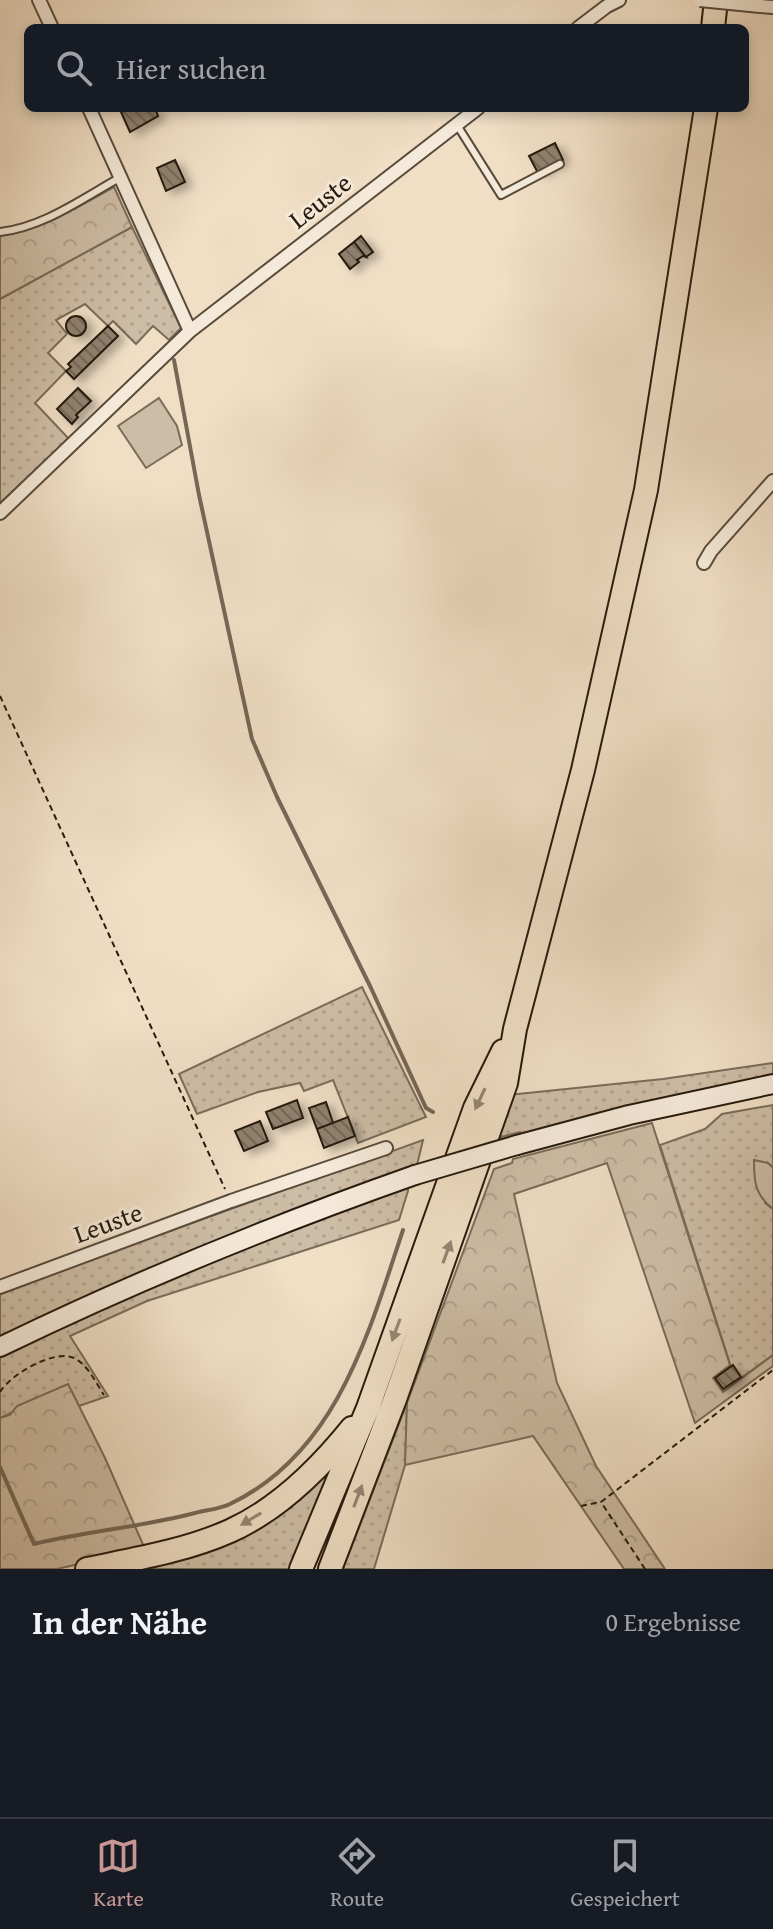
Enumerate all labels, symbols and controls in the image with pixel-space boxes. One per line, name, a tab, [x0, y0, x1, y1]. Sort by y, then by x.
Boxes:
search box	[24, 24, 749, 112]
icon: search	[52, 46, 96, 90]
text: Hier suchen	[116, 46, 266, 90]
street label: Leuste	[280, 163, 360, 238]
one-way arrow	[473, 1087, 487, 1110]
street label: Leuste	[68, 1192, 148, 1253]
one-way arrow	[442, 1240, 454, 1264]
one-way arrow	[389, 1318, 401, 1342]
one-way arrow	[352, 1484, 365, 1508]
one-way arrow	[240, 1511, 262, 1525]
text: In der Nähe	[32, 1597, 207, 1646]
text: 0 Ergebnisse	[606, 1602, 741, 1641]
tab: Karte	[93, 1834, 144, 1914]
tab: Route	[330, 1834, 384, 1914]
tab: Gespeichert	[570, 1834, 680, 1914]

